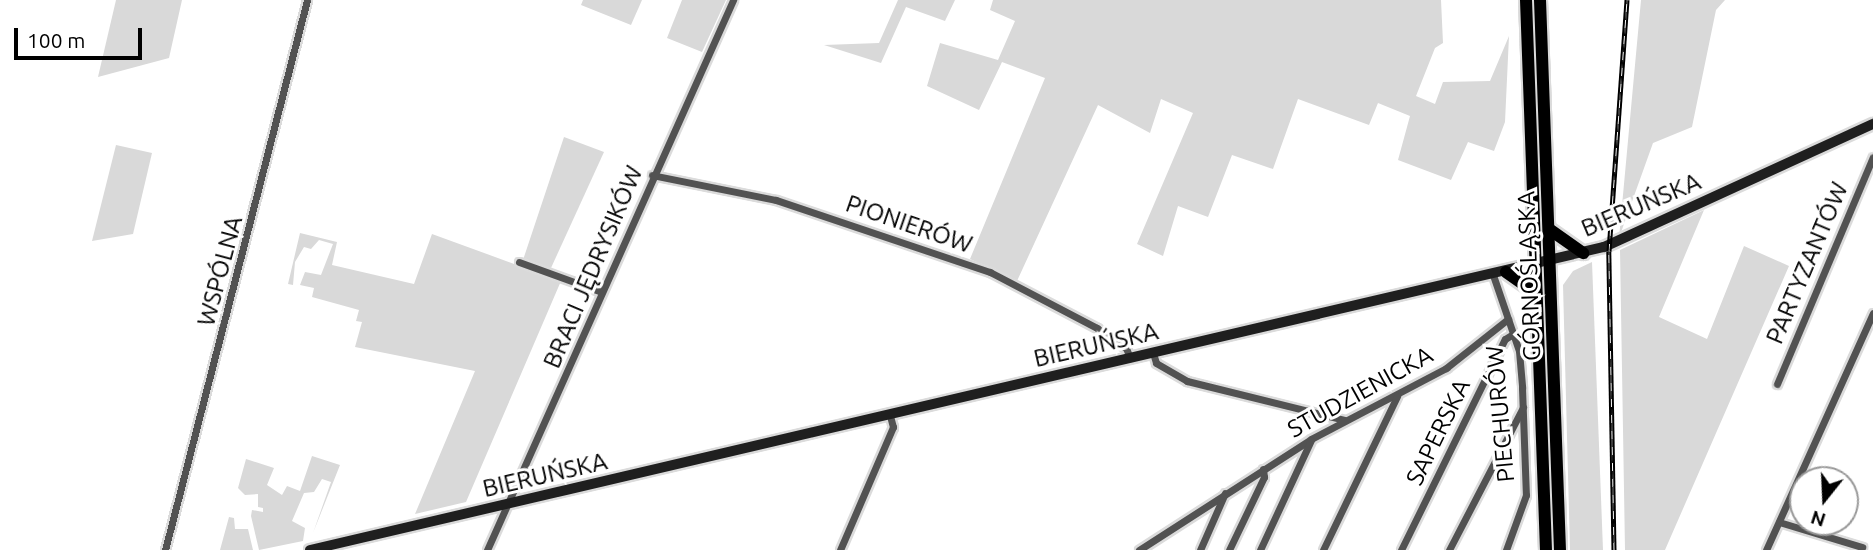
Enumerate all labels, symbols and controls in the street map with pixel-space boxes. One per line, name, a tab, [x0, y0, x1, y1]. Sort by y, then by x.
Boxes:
scale bar	[18, 14, 145, 58]
text: 100 m	[27, 28, 85, 52]
street label: BRACI JĘDRYSIKÓW	[537, 162, 649, 372]
street label: BIERUŃSKA	[1577, 167, 1705, 243]
street label: PARTYZANTÓW	[1760, 178, 1854, 348]
street label: PIONIERÓW	[842, 189, 976, 259]
street label: GÓRNOŚLĄSKA	[1512, 190, 1546, 362]
street label: WSPÓLNA	[192, 213, 248, 329]
street label: BIERUŃSKA	[1031, 317, 1161, 373]
street label: STUDZIENICKA	[1282, 340, 1438, 444]
street label: PIECHURÓW	[1480, 344, 1520, 484]
street label: SAPERSKA	[1400, 374, 1476, 490]
street label: BIERUŃSKA	[480, 447, 610, 503]
north arrow	[1789, 466, 1859, 536]
text: N	[1808, 506, 1828, 532]

